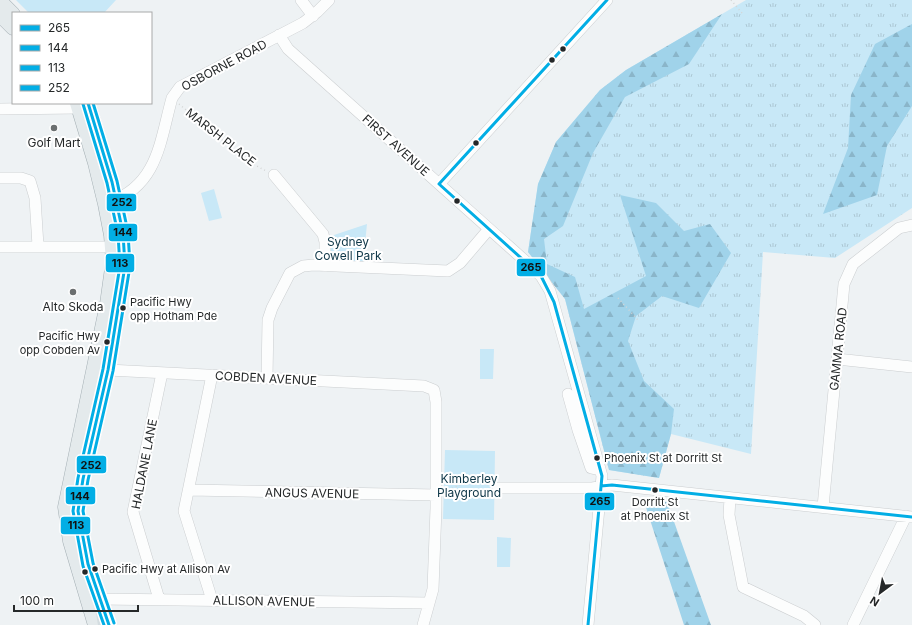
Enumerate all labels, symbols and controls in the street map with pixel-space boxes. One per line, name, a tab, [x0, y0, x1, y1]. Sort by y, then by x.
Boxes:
legend	[12, 12, 152, 104]
text: 265	[48, 20, 70, 35]
street label: OSBORNE ROAD	[179, 36, 269, 94]
text: 144	[48, 40, 69, 55]
unlabelled marker	[558, 44, 568, 54]
unlabelled marker	[547, 55, 557, 65]
text: 113	[48, 60, 65, 75]
text: 252	[48, 80, 70, 95]
street label: MARSH PLACE	[183, 105, 259, 169]
street label: FIRST AVENUE	[359, 111, 433, 179]
marker: Golf Mart	[49, 123, 59, 133]
place label: Golf Mart	[27, 135, 81, 150]
unlabelled marker	[471, 138, 481, 148]
line badge: 252	[106, 193, 137, 212]
text: 252	[112, 195, 133, 209]
unlabelled marker	[452, 196, 462, 206]
line badge: 144	[108, 223, 138, 242]
text: 144	[113, 225, 133, 239]
park label: Sydney Cowell Park	[314, 234, 382, 263]
line badge: 113	[105, 253, 135, 273]
text: 113	[112, 256, 128, 270]
line badge: 265	[516, 258, 546, 277]
text: 265	[520, 260, 542, 274]
marker: Alto Skoda	[68, 287, 78, 297]
place label: Pacific Hwy opp Hotham Pde	[130, 295, 217, 323]
place label: Alto Skoda	[42, 299, 104, 314]
marker: Pacific Hwy opp Hotham Pde	[118, 303, 128, 313]
street label: GAMMA ROAD	[826, 307, 850, 391]
place label: Pacific Hwy opp Cobden Av	[20, 329, 100, 357]
marker: Pacific Hwy opp Cobden Av	[102, 337, 112, 347]
street label: COBDEN AVENUE	[215, 368, 317, 388]
street label: HALDANE LANE	[128, 418, 160, 510]
place label: Phoenix St at Dorritt St	[604, 451, 722, 465]
marker: Phoenix St at Dorritt St	[592, 453, 602, 463]
line badge: 252	[76, 455, 107, 474]
text: 252	[81, 458, 102, 472]
park label: Kimberley Playground	[437, 471, 501, 500]
street label: ANGUS AVENUE	[265, 485, 359, 501]
marker: Dorritt St at Phoenix St	[650, 485, 660, 495]
line badge: 144	[65, 486, 96, 505]
text: 144	[70, 489, 90, 503]
line badge: 265	[584, 492, 615, 511]
text: 265	[589, 494, 611, 508]
place label: Dorritt St at Phoenix St	[621, 495, 690, 523]
line badge: 113	[60, 516, 91, 535]
text: 113	[68, 518, 84, 532]
place label: Pacific Hwy at Allison Av	[102, 562, 230, 576]
marker: Pacific Hwy at Allison Av	[90, 564, 100, 574]
unlabelled marker	[80, 567, 90, 577]
north arrow	[860, 573, 900, 613]
scale bar	[14, 587, 138, 613]
text: 100 m	[20, 593, 54, 608]
street label: ALLISON AVENUE	[213, 593, 315, 609]
text: N	[867, 593, 882, 610]

